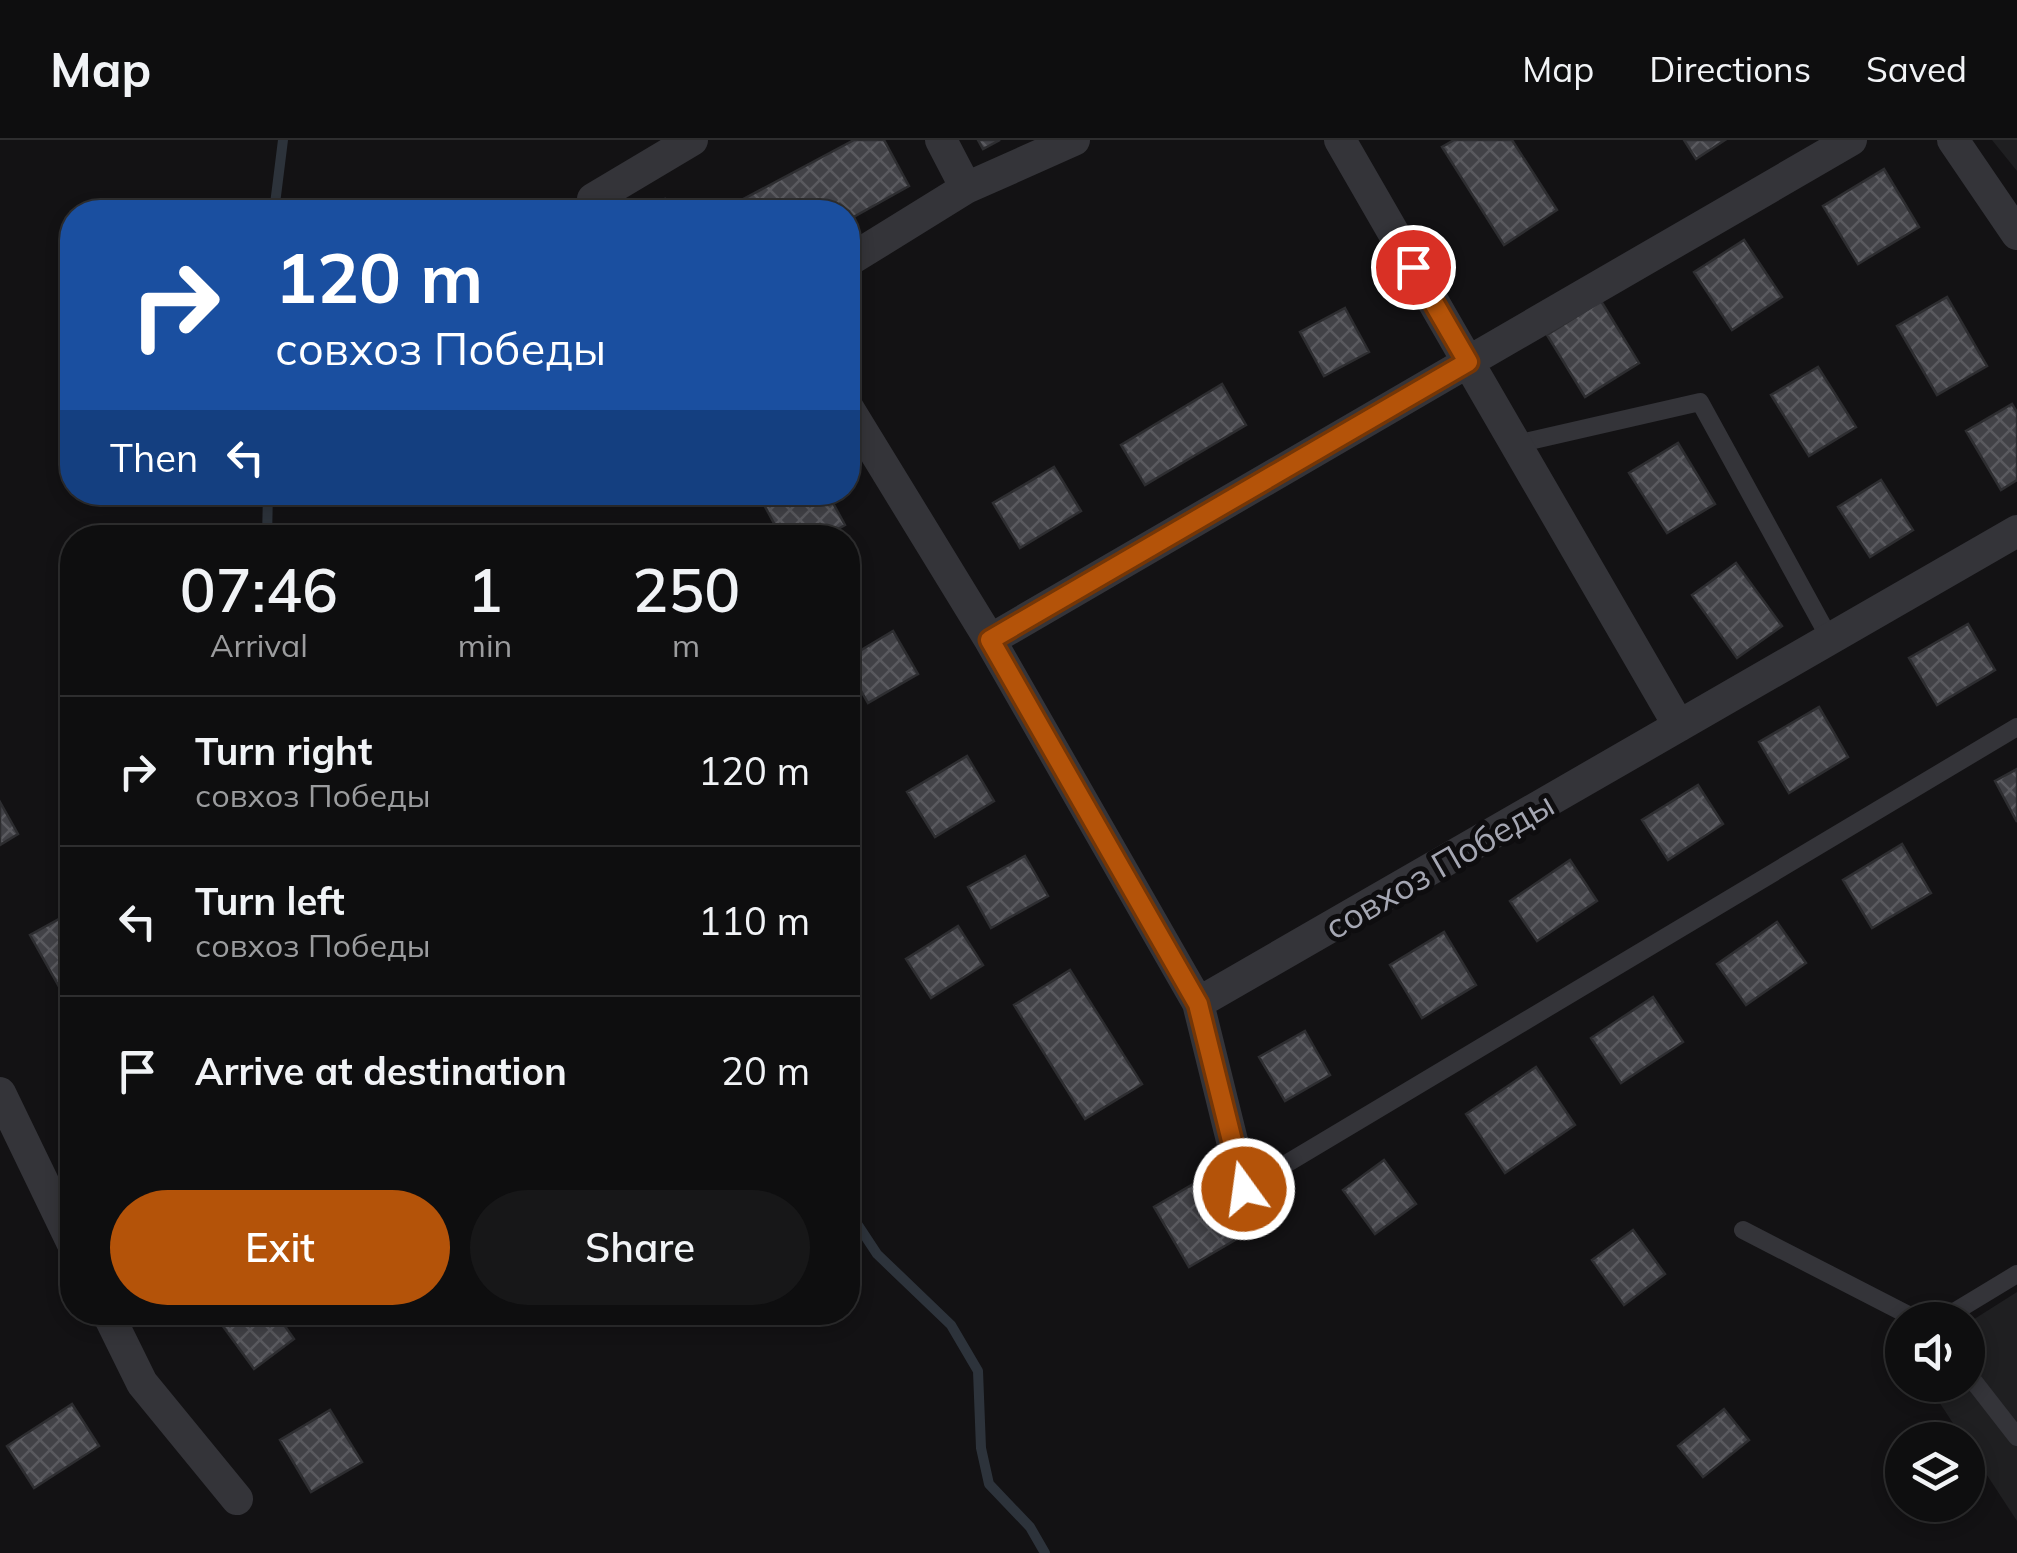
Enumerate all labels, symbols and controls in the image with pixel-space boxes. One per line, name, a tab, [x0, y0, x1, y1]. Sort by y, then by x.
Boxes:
text: Map	[50, 39, 151, 99]
text: Map	[1522, 47, 1594, 91]
text: Directions	[1649, 47, 1811, 91]
text: Saved	[1866, 47, 1967, 91]
pin	[1371, 225, 1456, 310]
text: 120 m	[275, 233, 483, 321]
icon: right	[110, 240, 240, 370]
icon: arrive	[1386, 240, 1441, 295]
text: совхоз Победы	[275, 320, 606, 376]
icon: left	[218, 430, 273, 485]
text: Then	[110, 434, 198, 482]
text: 07:46	[180, 552, 338, 627]
text: 1	[467, 552, 503, 627]
text: 250	[632, 552, 740, 627]
text: Arrival	[210, 625, 308, 665]
text: min	[458, 625, 512, 665]
text: m	[672, 625, 700, 665]
text: Turn right	[195, 727, 372, 775]
icon: right	[110, 744, 165, 799]
text: 120 m	[698, 747, 810, 795]
text: совхоз Победы	[195, 775, 431, 815]
street label: совхоз Победы	[1316, 782, 1562, 948]
text: Turn left	[195, 877, 345, 925]
icon: left	[110, 894, 165, 949]
text: 110 m	[698, 897, 810, 945]
text: совхоз Победы	[195, 925, 431, 965]
icon: arrive	[110, 1044, 165, 1099]
text: Arrive at destination	[195, 1047, 567, 1095]
text: 20 m	[721, 1047, 810, 1095]
position arrow	[1192, 1137, 1296, 1241]
button: Exit	[110, 1190, 450, 1305]
button: Share	[470, 1190, 810, 1305]
map controls	[1885, 1302, 1985, 1522]
button: sound	[1885, 1302, 1985, 1402]
button: layers	[1885, 1422, 1985, 1522]

